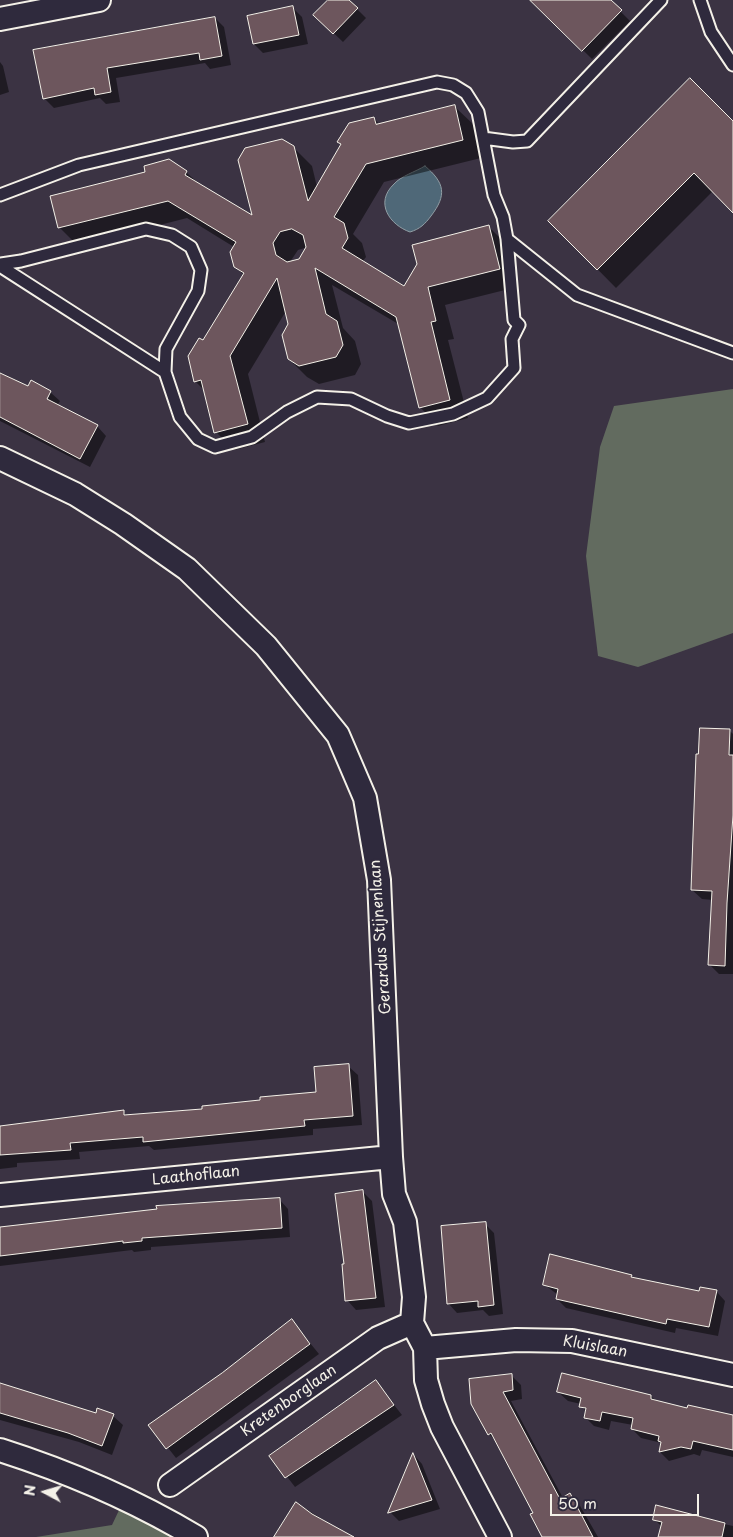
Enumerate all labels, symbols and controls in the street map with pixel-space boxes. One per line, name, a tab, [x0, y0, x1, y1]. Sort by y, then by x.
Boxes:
street label: Gerardus Stijnenlaan	[367, 859, 395, 1015]
street label: Laathoflaan	[151, 1162, 241, 1190]
street label: Kluislaan	[561, 1332, 629, 1362]
street label: Kretenborglaan	[238, 1361, 340, 1441]
north arrow	[20, 1467, 70, 1517]
text: N	[19, 1484, 41, 1497]
scale bar	[553, 1484, 702, 1516]
text: 50 m	[558, 1491, 597, 1514]

